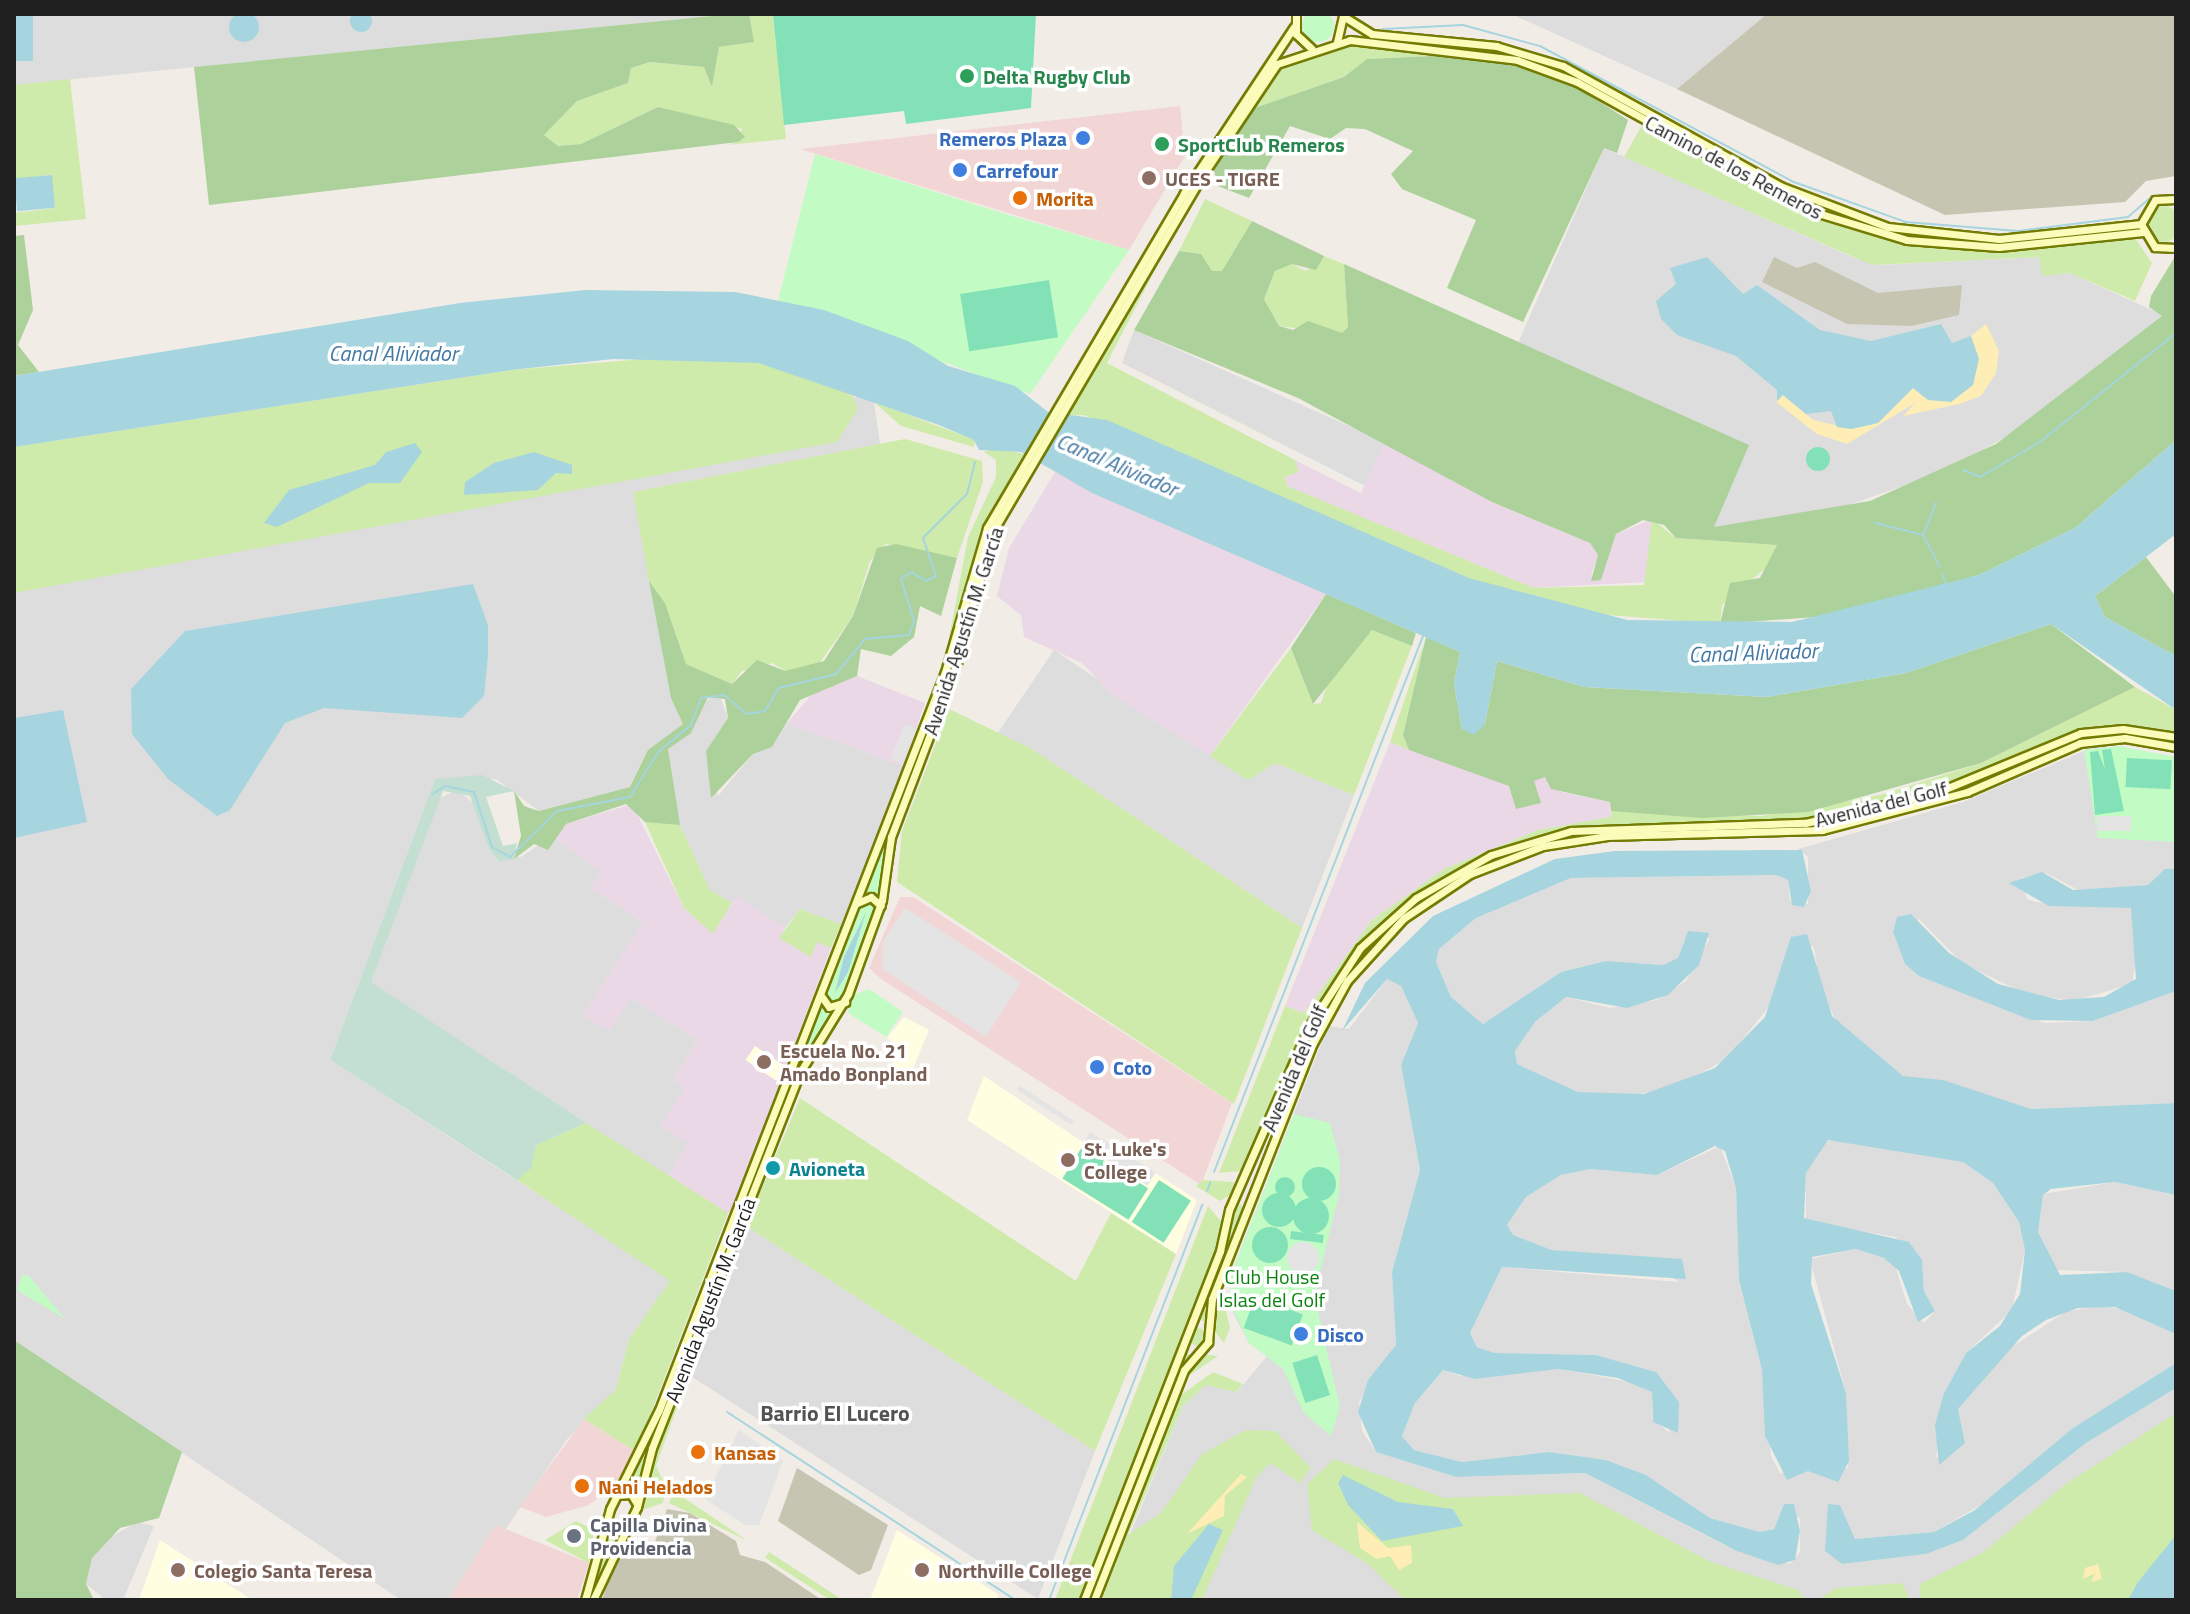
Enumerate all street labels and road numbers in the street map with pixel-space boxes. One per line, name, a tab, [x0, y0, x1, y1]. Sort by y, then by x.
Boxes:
street label: Camino de los Remeros	[1641, 110, 1827, 224]
street label: Avenida Agustín M. García	[918, 524, 1008, 738]
street label: Avenida del Golf	[1813, 776, 1949, 832]
street label: Avenida del Golf	[1257, 1001, 1331, 1135]
street label: Avenida Agustín M. García	[660, 1194, 760, 1406]

